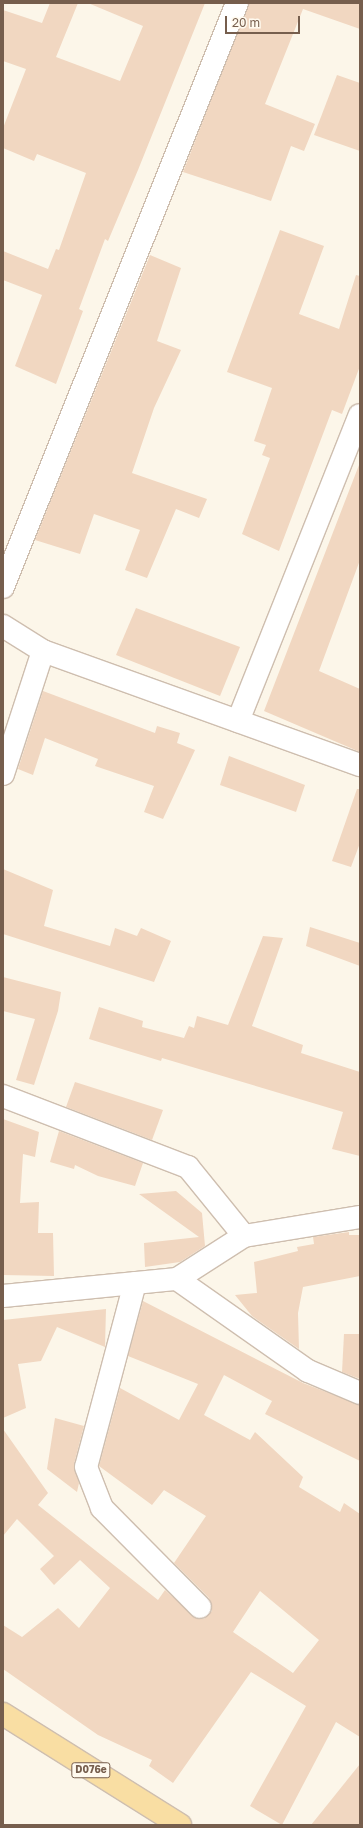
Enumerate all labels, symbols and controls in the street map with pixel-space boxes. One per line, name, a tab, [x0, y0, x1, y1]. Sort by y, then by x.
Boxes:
scale bar	[227, 8, 302, 34]
text: 20 m	[232, 15, 260, 30]
road number: D076e	[71, 1762, 111, 1778]

